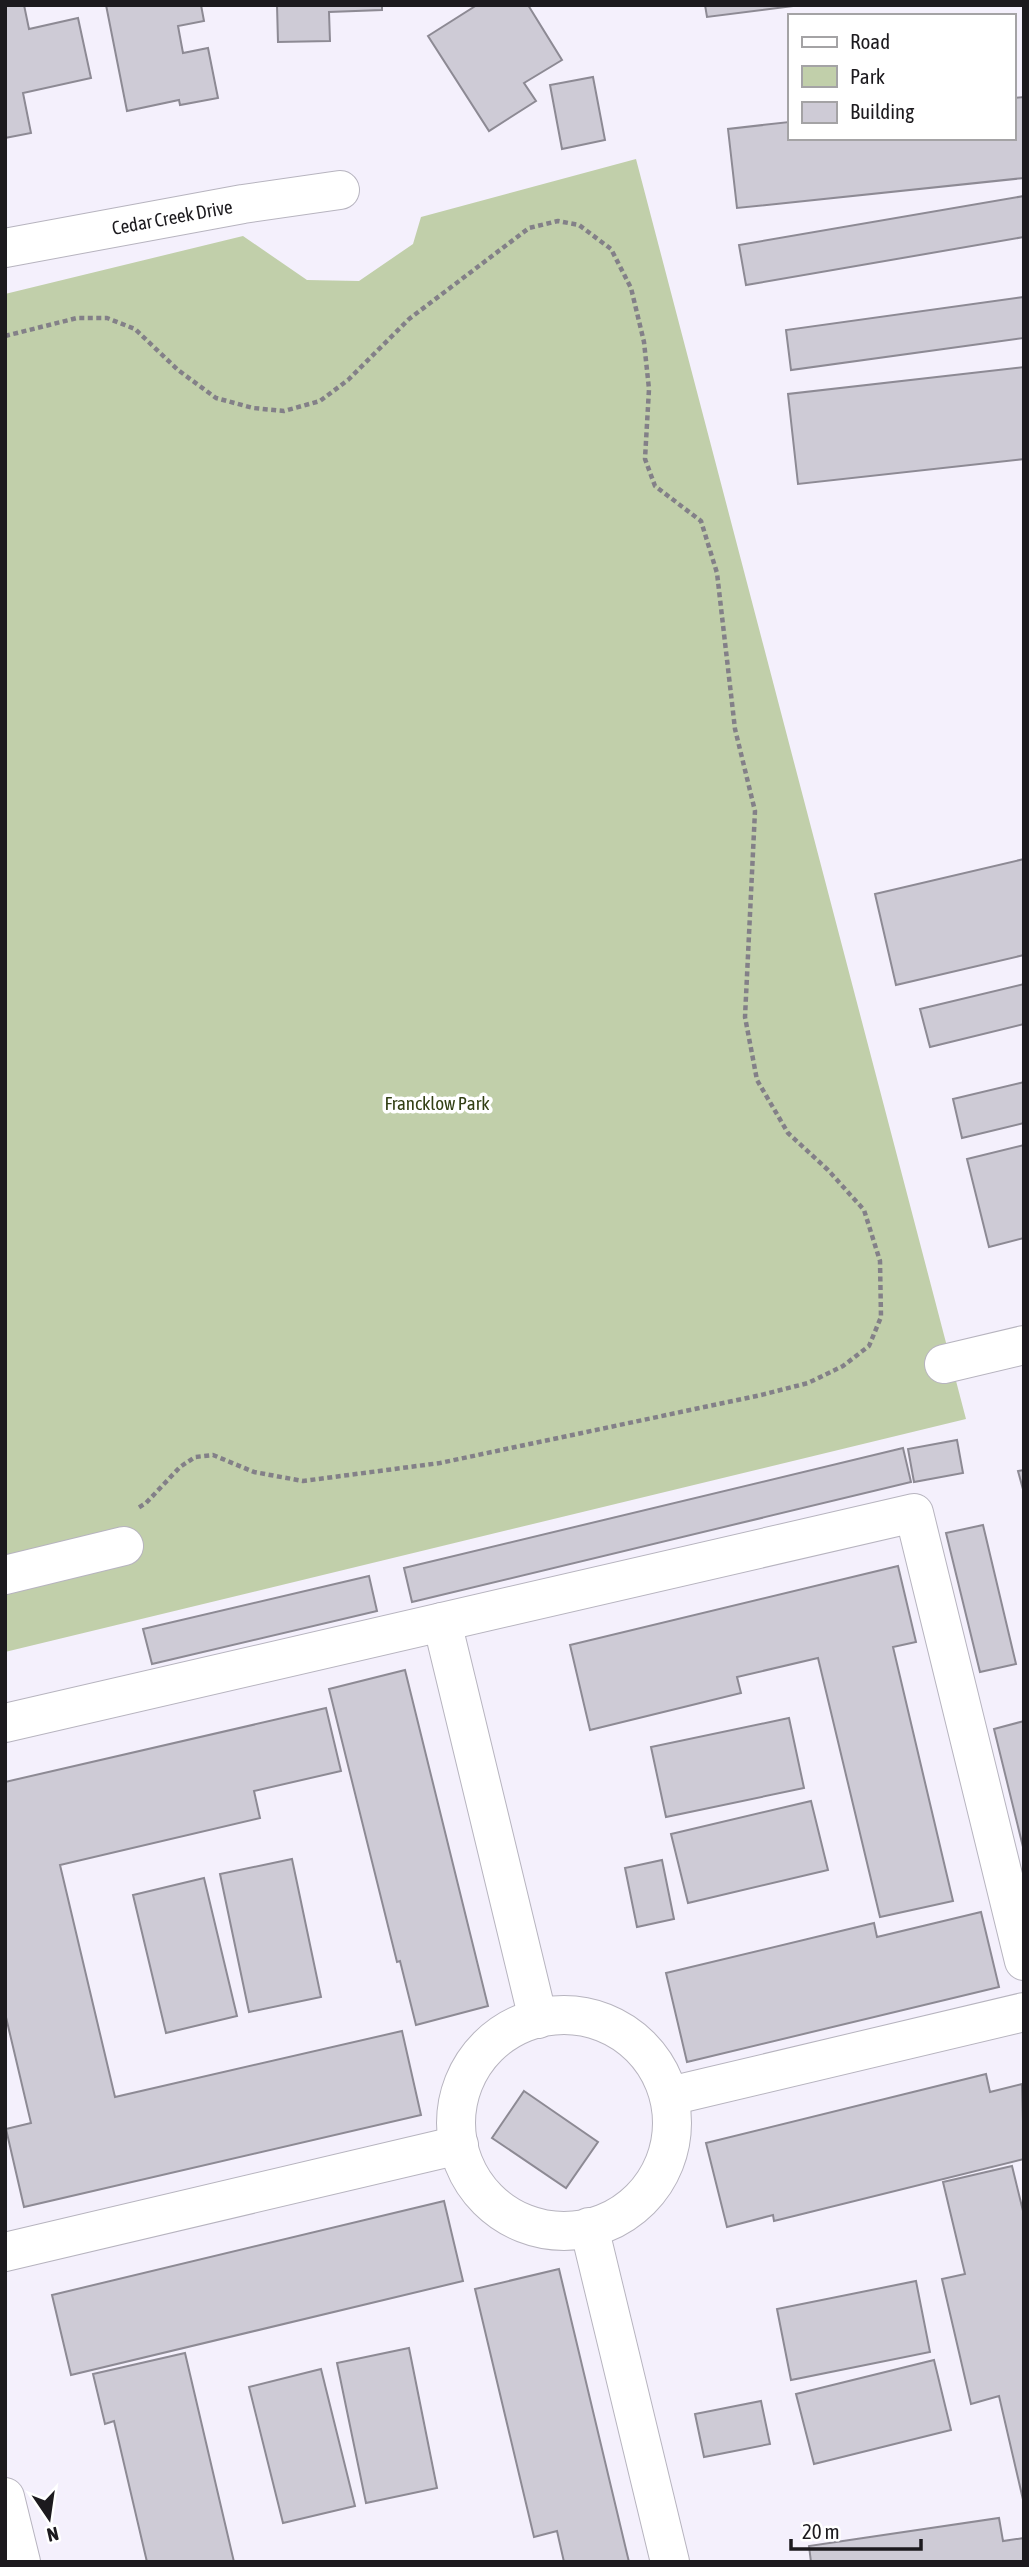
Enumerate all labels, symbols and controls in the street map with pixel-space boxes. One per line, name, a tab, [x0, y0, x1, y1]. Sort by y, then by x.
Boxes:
legend	[788, 14, 1015, 140]
text: Road	[850, 29, 890, 53]
text: Park	[850, 64, 885, 88]
text: Building	[850, 99, 914, 123]
street label: Cedar Creek Drive	[110, 195, 234, 239]
park label: Francklow Park	[384, 1092, 490, 1114]
north arrow	[14, 2483, 84, 2553]
scale bar	[791, 2508, 920, 2552]
text: 20 m	[802, 2519, 840, 2543]
text: N	[45, 2523, 61, 2547]

